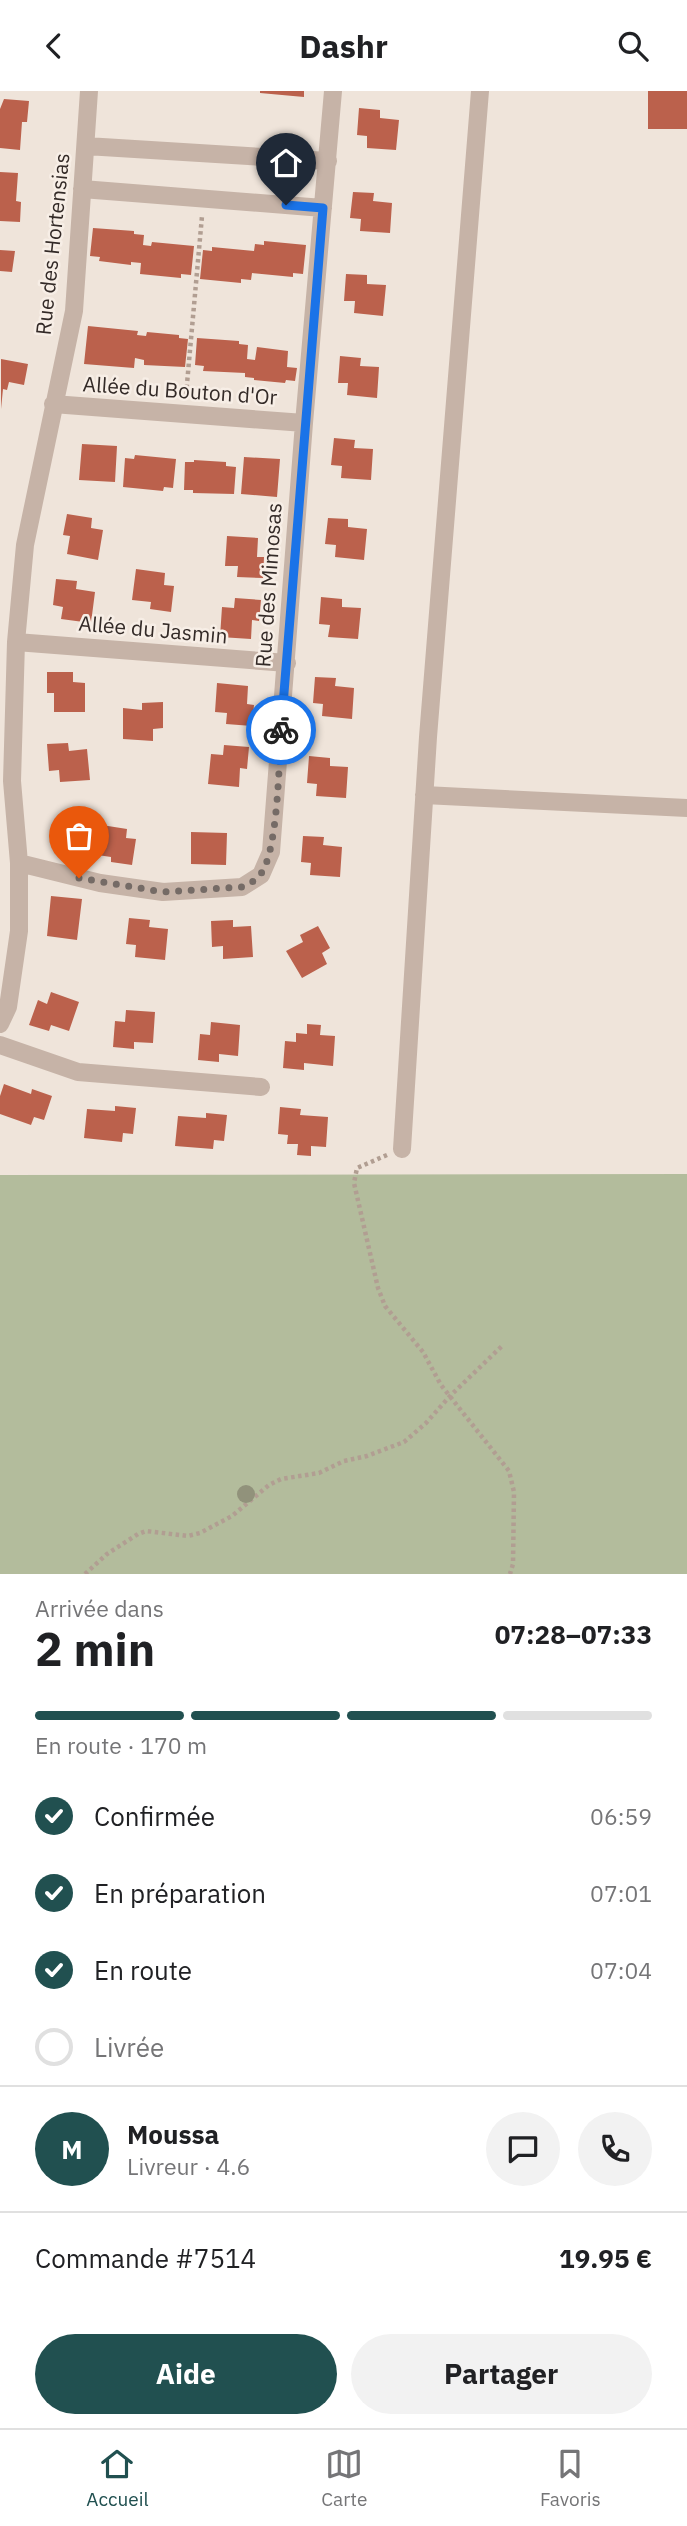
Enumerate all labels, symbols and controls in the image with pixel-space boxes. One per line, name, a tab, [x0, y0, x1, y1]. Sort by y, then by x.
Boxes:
text: Dashr	[299, 25, 388, 67]
icon: back	[35, 27, 73, 65]
icon: search	[614, 27, 652, 65]
pin	[256, 133, 316, 205]
icon: home	[267, 144, 305, 182]
street label: Rue des Hortensias	[29, 152, 75, 336]
street label: Allée du Bouton d'Or	[82, 369, 279, 411]
street label: Rue des Mimosas	[248, 502, 288, 668]
street label: Allée du Jasmin	[77, 609, 229, 649]
courier	[246, 695, 316, 765]
icon: bike	[262, 711, 300, 749]
pin	[49, 806, 109, 878]
icon: bag	[60, 817, 98, 855]
text: Arrivée dans	[35, 1593, 164, 1623]
text: 07:28–07:33	[495, 1617, 652, 1651]
text: 2 min	[35, 1619, 155, 1679]
text: En route · 170 m	[35, 1730, 207, 1760]
icon: check	[35, 1797, 73, 1835]
text: Confirmée	[94, 1799, 215, 1833]
text: 06:59	[590, 1801, 652, 1831]
icon: check	[35, 1874, 73, 1912]
text: En préparation	[94, 1876, 266, 1910]
text: 07:01	[590, 1878, 652, 1908]
icon: check	[35, 1951, 73, 1989]
text: En route	[94, 1953, 192, 1987]
text: 07:04	[590, 1955, 652, 1985]
text: Livrée	[94, 2030, 164, 2064]
button: chat	[486, 2112, 560, 2186]
button: phone	[578, 2112, 652, 2186]
text: Moussa	[127, 2117, 219, 2151]
text: M	[61, 2132, 83, 2166]
text: Livreur · 4.6	[127, 2151, 250, 2181]
text: Commande #7514	[35, 2241, 256, 2275]
text: 19.95 €	[559, 2241, 652, 2275]
button: Aide	[35, 2334, 337, 2414]
button: Partager	[351, 2334, 652, 2414]
tab: Accueil	[86, 2445, 149, 2511]
tab: Carte	[321, 2445, 367, 2511]
tab: Favoris	[540, 2445, 601, 2511]

